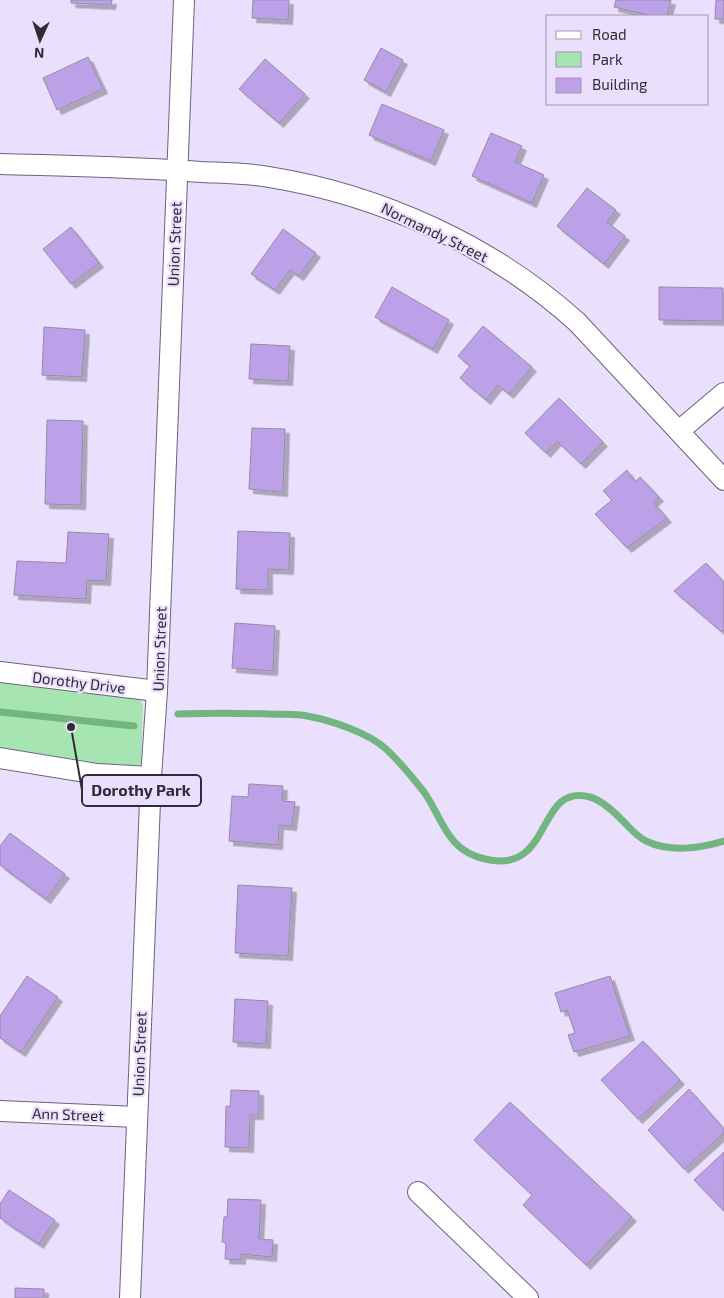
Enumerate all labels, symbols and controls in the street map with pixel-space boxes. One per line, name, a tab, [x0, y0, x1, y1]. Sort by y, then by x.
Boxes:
north arrow	[15, 15, 65, 65]
legend	[546, 15, 709, 105]
text: Road	[592, 25, 627, 43]
text: N	[34, 45, 45, 62]
text: Park	[592, 50, 623, 68]
text: Building	[592, 75, 648, 93]
street label: Normandy Street	[379, 198, 492, 266]
street label: Union Street	[164, 201, 184, 287]
street label: Union Street	[149, 606, 169, 692]
street label: Dorothy Drive	[31, 667, 127, 697]
callout: Dorothy Park	[82, 775, 201, 806]
text: Dorothy Park	[91, 780, 191, 800]
street label: Union Street	[129, 1011, 149, 1097]
street label: Ann Street	[32, 1104, 104, 1124]

